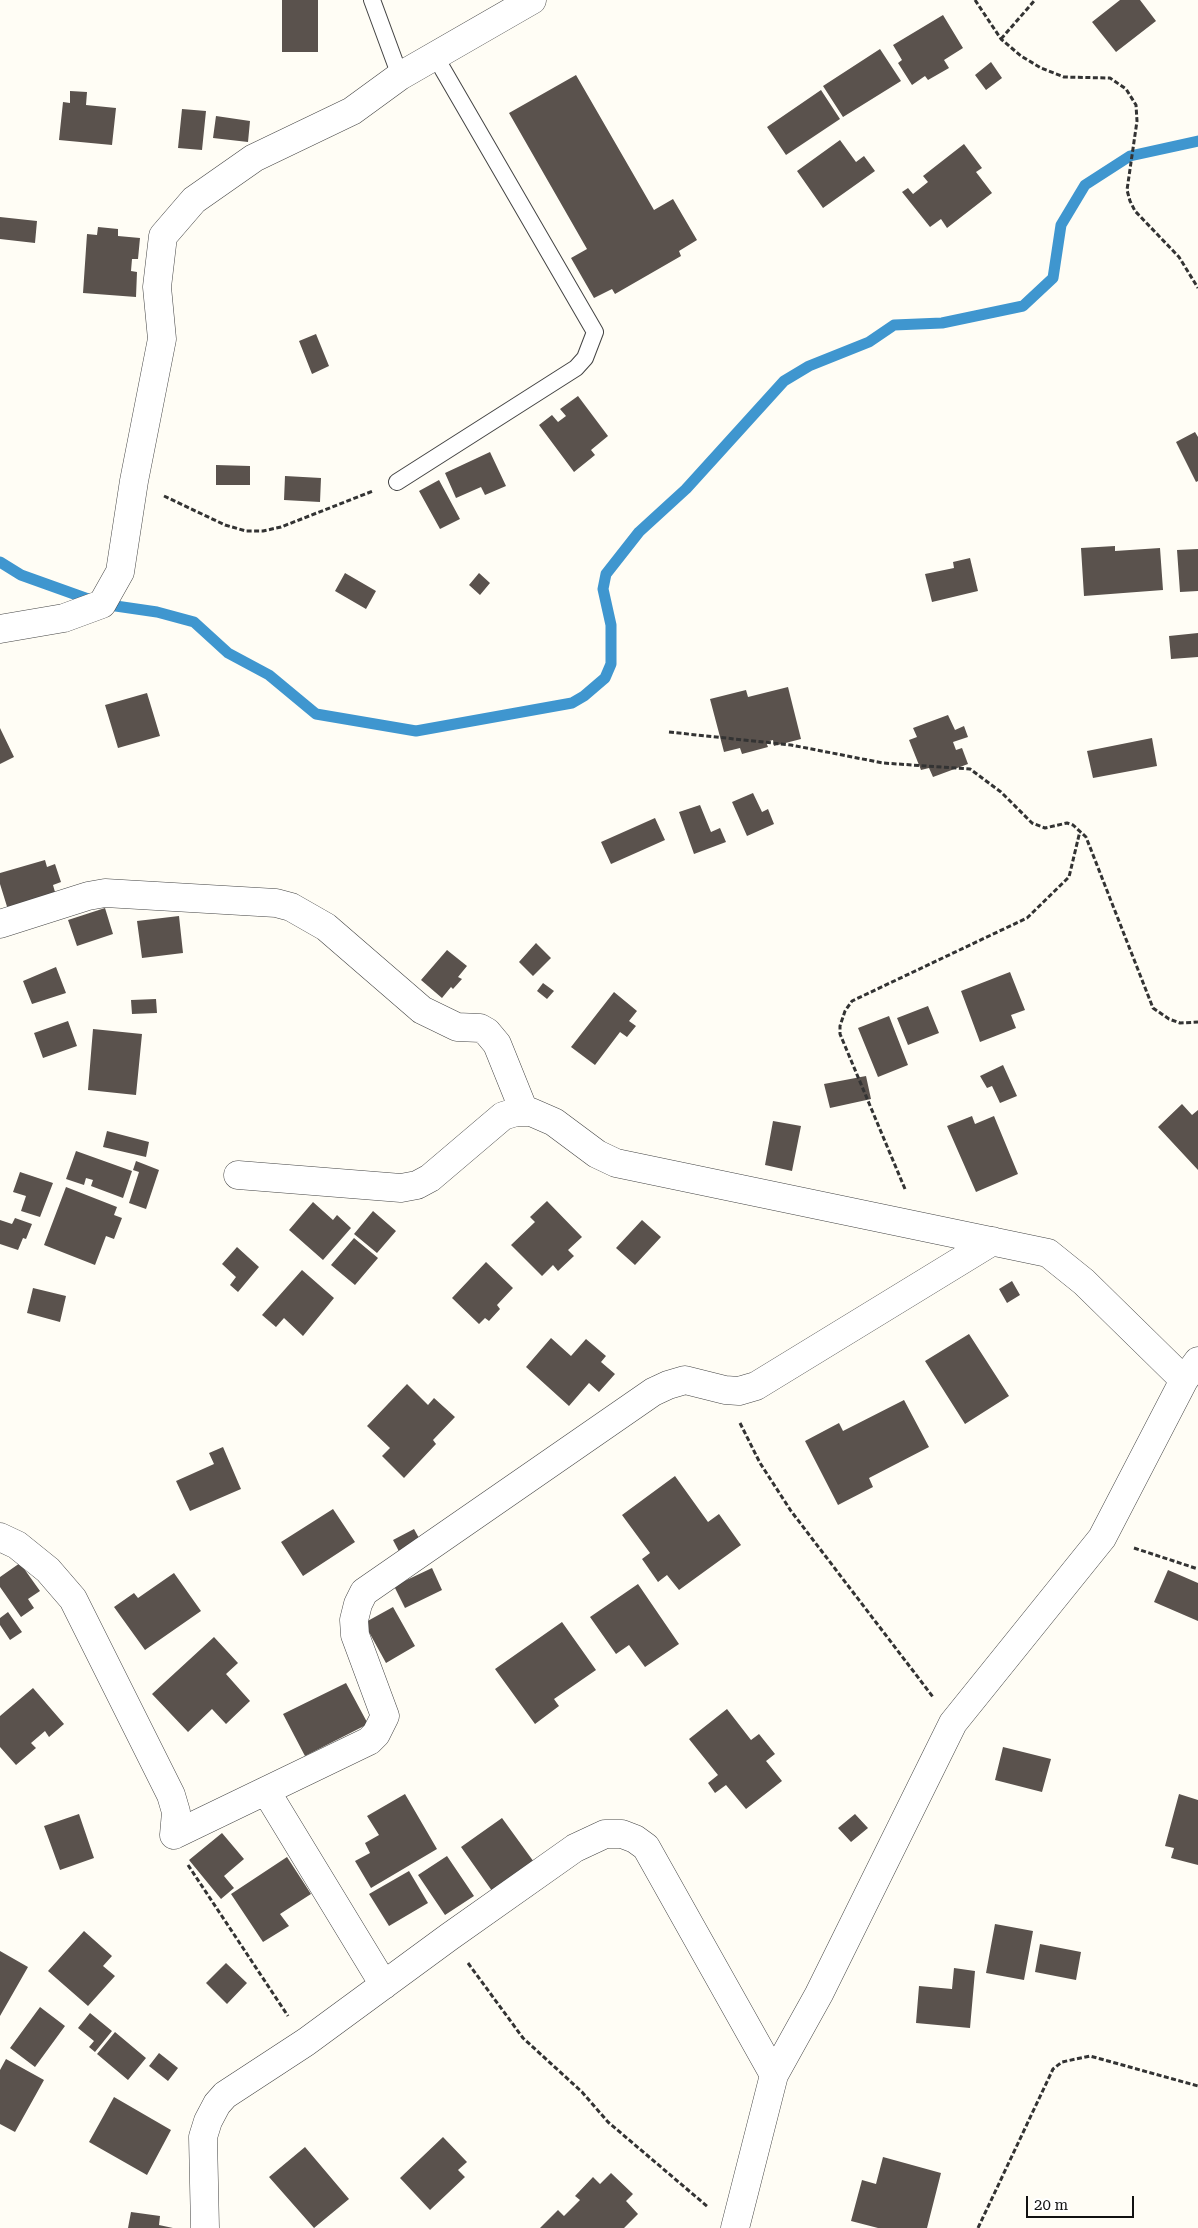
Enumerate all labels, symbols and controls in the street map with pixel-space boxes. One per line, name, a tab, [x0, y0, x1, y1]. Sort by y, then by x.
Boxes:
scale bar	[1028, 2186, 1136, 2218]
text: 20 m	[1034, 2196, 1068, 2214]

